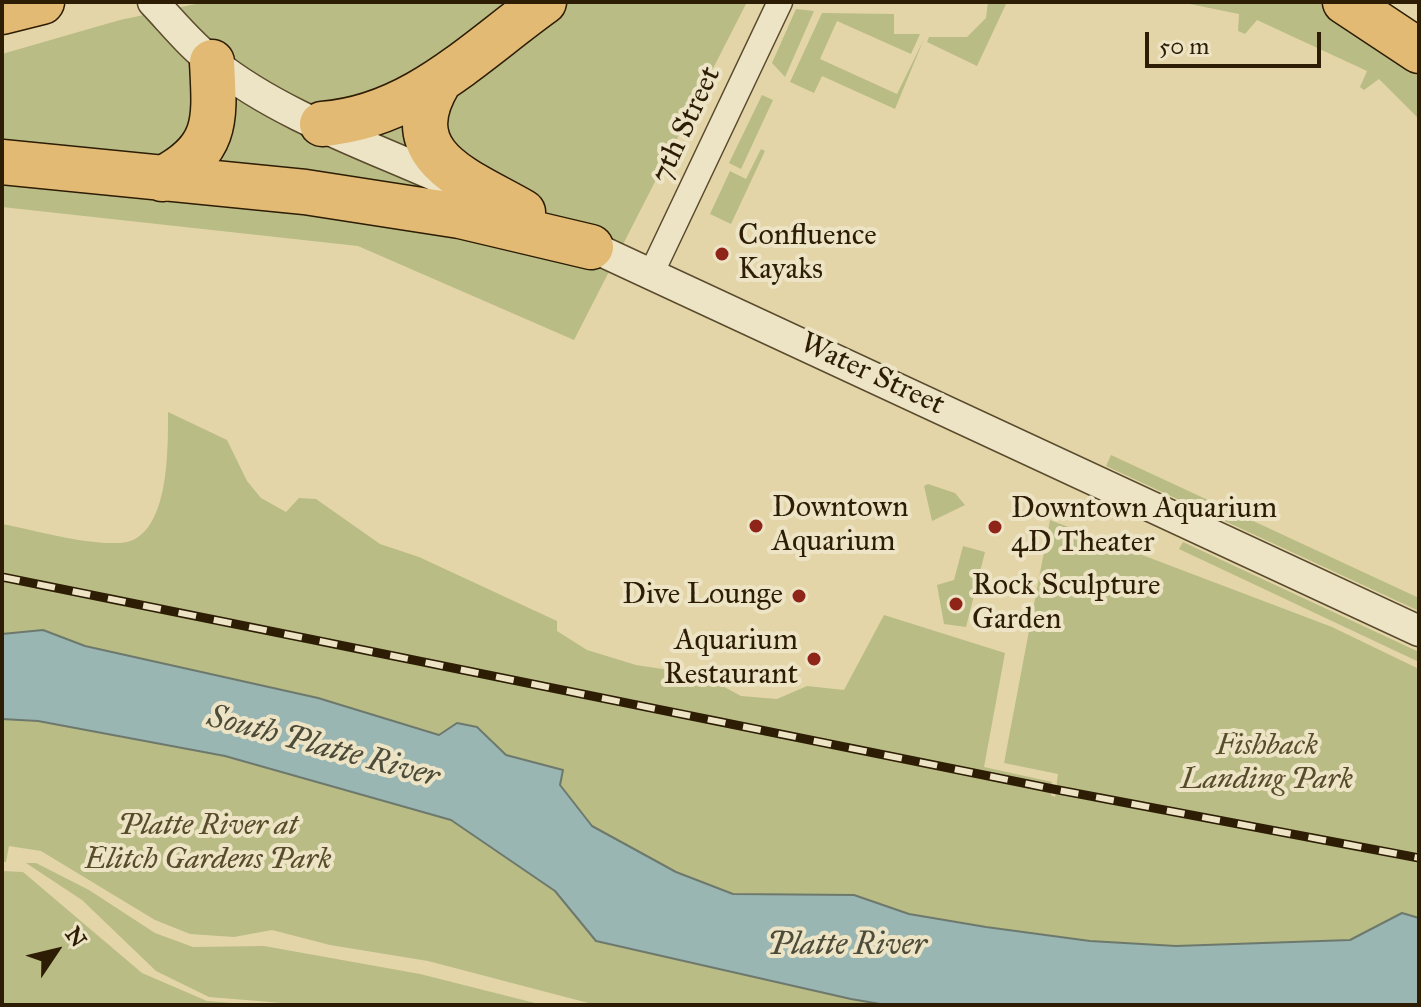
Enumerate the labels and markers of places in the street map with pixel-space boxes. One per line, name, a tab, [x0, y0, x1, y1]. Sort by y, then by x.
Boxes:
place label: Confluence Kayaks	[738, 219, 877, 290]
marker: Confluence Kayaks	[713, 245, 731, 263]
place label: Downtown Aquarium	[772, 491, 908, 562]
place label: Downtown Aquarium 4D Theater	[1011, 492, 1277, 562]
marker: Downtown Aquarium	[747, 517, 765, 535]
marker: Downtown Aquarium 4D Theater	[986, 518, 1004, 536]
place label: Rock Sculpture Garden	[972, 569, 1160, 640]
place label: Dive Lounge	[622, 578, 783, 614]
marker: Dive Lounge	[790, 587, 808, 605]
marker: Rock Sculpture Garden	[947, 595, 965, 613]
place label: Aquarium Restaurant	[664, 624, 798, 694]
marker: Aquarium Restaurant	[805, 650, 823, 668]

